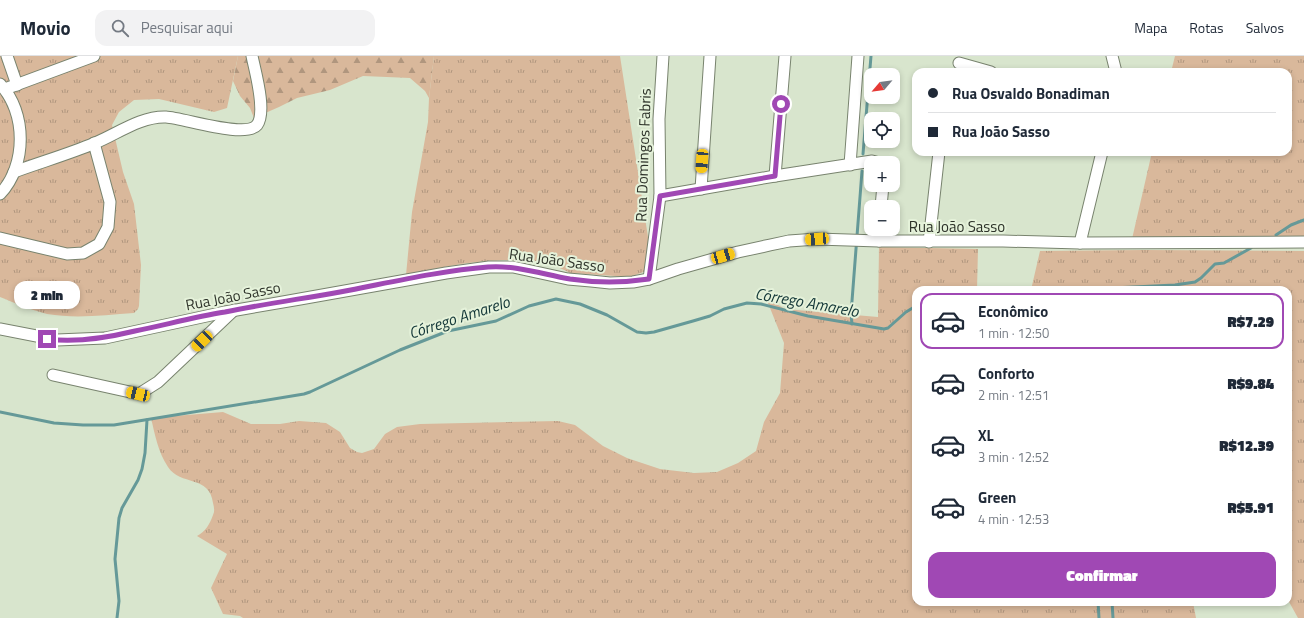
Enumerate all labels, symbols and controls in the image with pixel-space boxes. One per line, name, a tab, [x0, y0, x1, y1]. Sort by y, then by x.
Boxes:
search box	[95, 10, 375, 46]
text: Movio	[20, 13, 71, 42]
text: Pesquisar aqui	[141, 16, 233, 39]
icon: search	[109, 17, 131, 39]
text: Mapa	[1134, 17, 1167, 38]
text: Rotas	[1189, 17, 1224, 38]
text: Salvos	[1246, 17, 1284, 38]
north arrow	[864, 68, 900, 104]
map controls	[864, 68, 900, 236]
text: Rua Osvaldo Bonadiman	[952, 82, 1110, 105]
street label: Rua Domingos Fabris	[629, 88, 657, 222]
route start	[772, 95, 790, 113]
button: locate	[864, 112, 900, 148]
text: Rua João Sasso	[952, 120, 1050, 143]
car	[695, 149, 709, 173]
button: +	[864, 156, 900, 192]
button: −	[864, 200, 900, 236]
street label: Rua João Sasso	[909, 215, 1005, 238]
car	[805, 232, 829, 246]
street label: Rua João Sasso	[508, 242, 606, 278]
car	[710, 247, 736, 265]
street label: Rua João Sasso	[183, 275, 283, 316]
callout: 2 min	[14, 281, 80, 309]
water label: Córrego Amarelo	[753, 281, 862, 323]
text: 2 min	[31, 285, 63, 305]
water label: Córrego Amarelo	[405, 289, 514, 345]
text: Econômico	[978, 300, 1048, 323]
icon: car	[930, 303, 966, 339]
text: R$7.29	[1228, 310, 1274, 333]
text: 1 min · 12:50	[978, 323, 1049, 343]
car	[189, 328, 215, 354]
route end	[38, 330, 56, 348]
text: Conforto	[978, 362, 1035, 385]
icon: car	[930, 365, 966, 401]
text: R$9.84	[1228, 372, 1274, 395]
car	[125, 385, 151, 403]
text: 2 min · 12:51	[978, 385, 1049, 405]
text: XL	[978, 424, 994, 447]
icon: car	[930, 427, 966, 463]
text: R$12.39	[1219, 434, 1274, 457]
text: 3 min · 12:52	[978, 447, 1049, 467]
text: Green	[978, 486, 1016, 509]
icon: car	[930, 489, 966, 525]
text: R$5.91	[1228, 496, 1274, 519]
text: 4 min · 12:53	[978, 509, 1049, 529]
button: Confirmar	[928, 552, 1276, 598]

